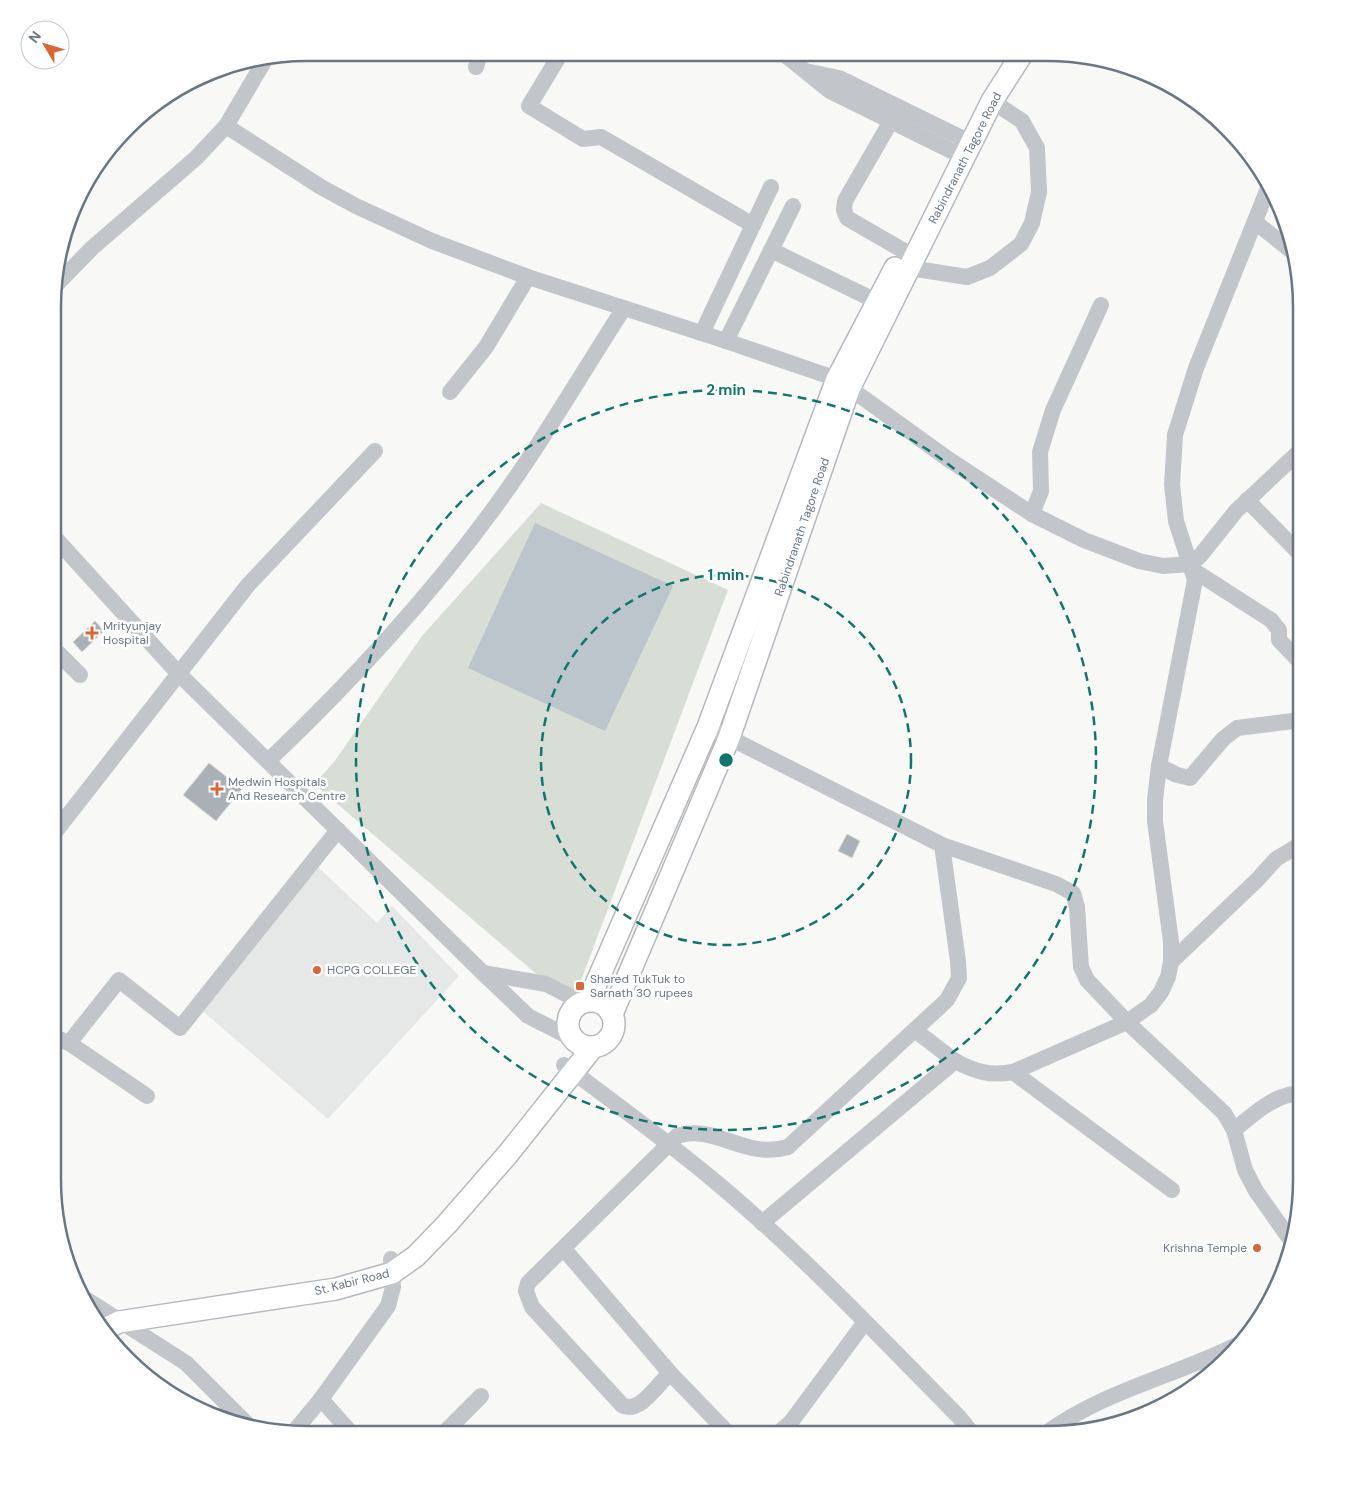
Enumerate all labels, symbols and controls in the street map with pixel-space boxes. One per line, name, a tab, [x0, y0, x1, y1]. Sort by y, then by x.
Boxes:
north arrow	[20, 20, 70, 70]
text: N	[25, 27, 45, 47]
street label: Rabindranath Tagore Road	[925, 90, 1005, 226]
text: 2 min	[706, 380, 746, 400]
street label: Rabindranath Tagore Road	[771, 456, 833, 598]
text: 1 min	[708, 565, 744, 585]
place label: Mrityunjay Hospital	[103, 618, 162, 648]
marker: Mrityunjay Hospital	[85, 626, 99, 640]
centre of rings	[717, 751, 735, 769]
place label: Medwin Hospitals And Research Centre	[228, 774, 346, 804]
marker: Medwin Hospitals And Research Centre	[210, 782, 224, 796]
place label: HCPG COLLEGE	[327, 962, 416, 978]
marker: HCPG COLLEGE	[311, 964, 323, 976]
place label: Shared TukTuk to Sarnath 30 rupees	[590, 971, 693, 1001]
marker: Shared TukTuk to Sarnath 30 rupees	[574, 980, 586, 992]
place label: Krishna Temple	[1163, 1240, 1247, 1256]
marker: Krishna Temple	[1251, 1242, 1263, 1254]
street label: St. Kabir Road	[313, 1265, 391, 1299]

